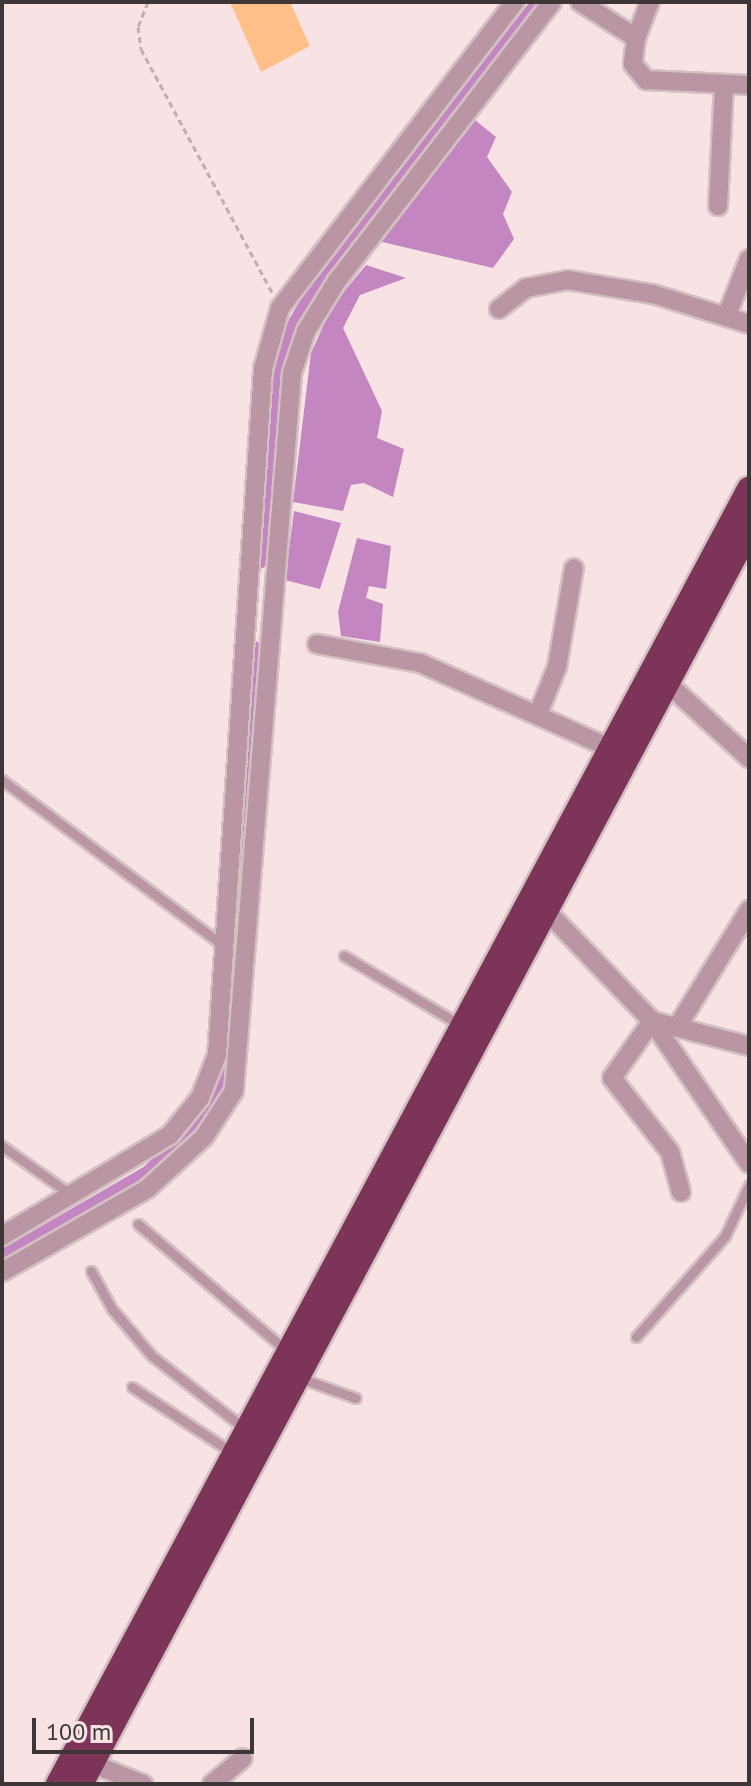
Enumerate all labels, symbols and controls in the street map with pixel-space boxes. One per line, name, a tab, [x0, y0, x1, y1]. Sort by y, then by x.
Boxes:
scale bar	[36, 1702, 258, 1752]
text: 100 m	[46, 1716, 111, 1747]

